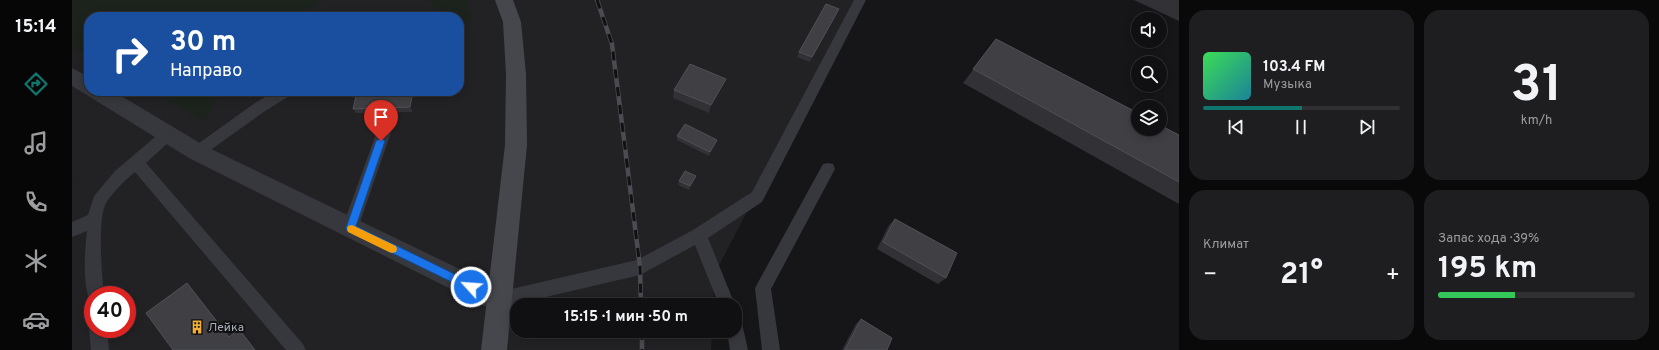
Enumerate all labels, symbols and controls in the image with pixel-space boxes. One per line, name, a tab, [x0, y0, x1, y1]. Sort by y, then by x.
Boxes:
map controls	[1131, 12, 1167, 136]
button: sound	[1131, 12, 1167, 48]
text: 15:14	[15, 16, 57, 39]
text: 30 m	[170, 25, 236, 61]
icon: right	[104, 28, 156, 80]
text: 31	[1511, 54, 1562, 120]
button: search	[1131, 56, 1167, 92]
text: 103.4 FM	[1263, 58, 1325, 77]
text: Направо	[170, 60, 242, 83]
icon: directions	[22, 70, 50, 98]
text: Музыка	[1263, 77, 1312, 93]
pin	[364, 100, 398, 141]
button: layers	[1131, 100, 1167, 136]
icon: arrive	[370, 106, 392, 128]
text: km/h	[1521, 113, 1552, 129]
icon: previous	[1225, 116, 1247, 138]
icon: pause	[1290, 116, 1312, 138]
icon: next	[1356, 116, 1378, 138]
icon: music	[22, 129, 50, 157]
icon: phone	[22, 188, 50, 216]
text: Запас хода · 39%	[1438, 231, 1539, 247]
text: Климат	[1203, 237, 1249, 253]
icon: climate	[22, 247, 50, 275]
text: 195 km	[1438, 251, 1537, 288]
text: 21°	[1280, 257, 1323, 294]
text: −	[1203, 262, 1217, 289]
text: +	[1386, 262, 1400, 289]
position arrow	[450, 266, 492, 308]
speed limit sign: 40	[84, 286, 136, 338]
icon: car	[22, 306, 50, 334]
text: 15:15 · 1 мин · 50 m	[564, 308, 688, 327]
building icon: Лейка	[189, 319, 205, 335]
place label: Лейка	[208, 320, 244, 336]

